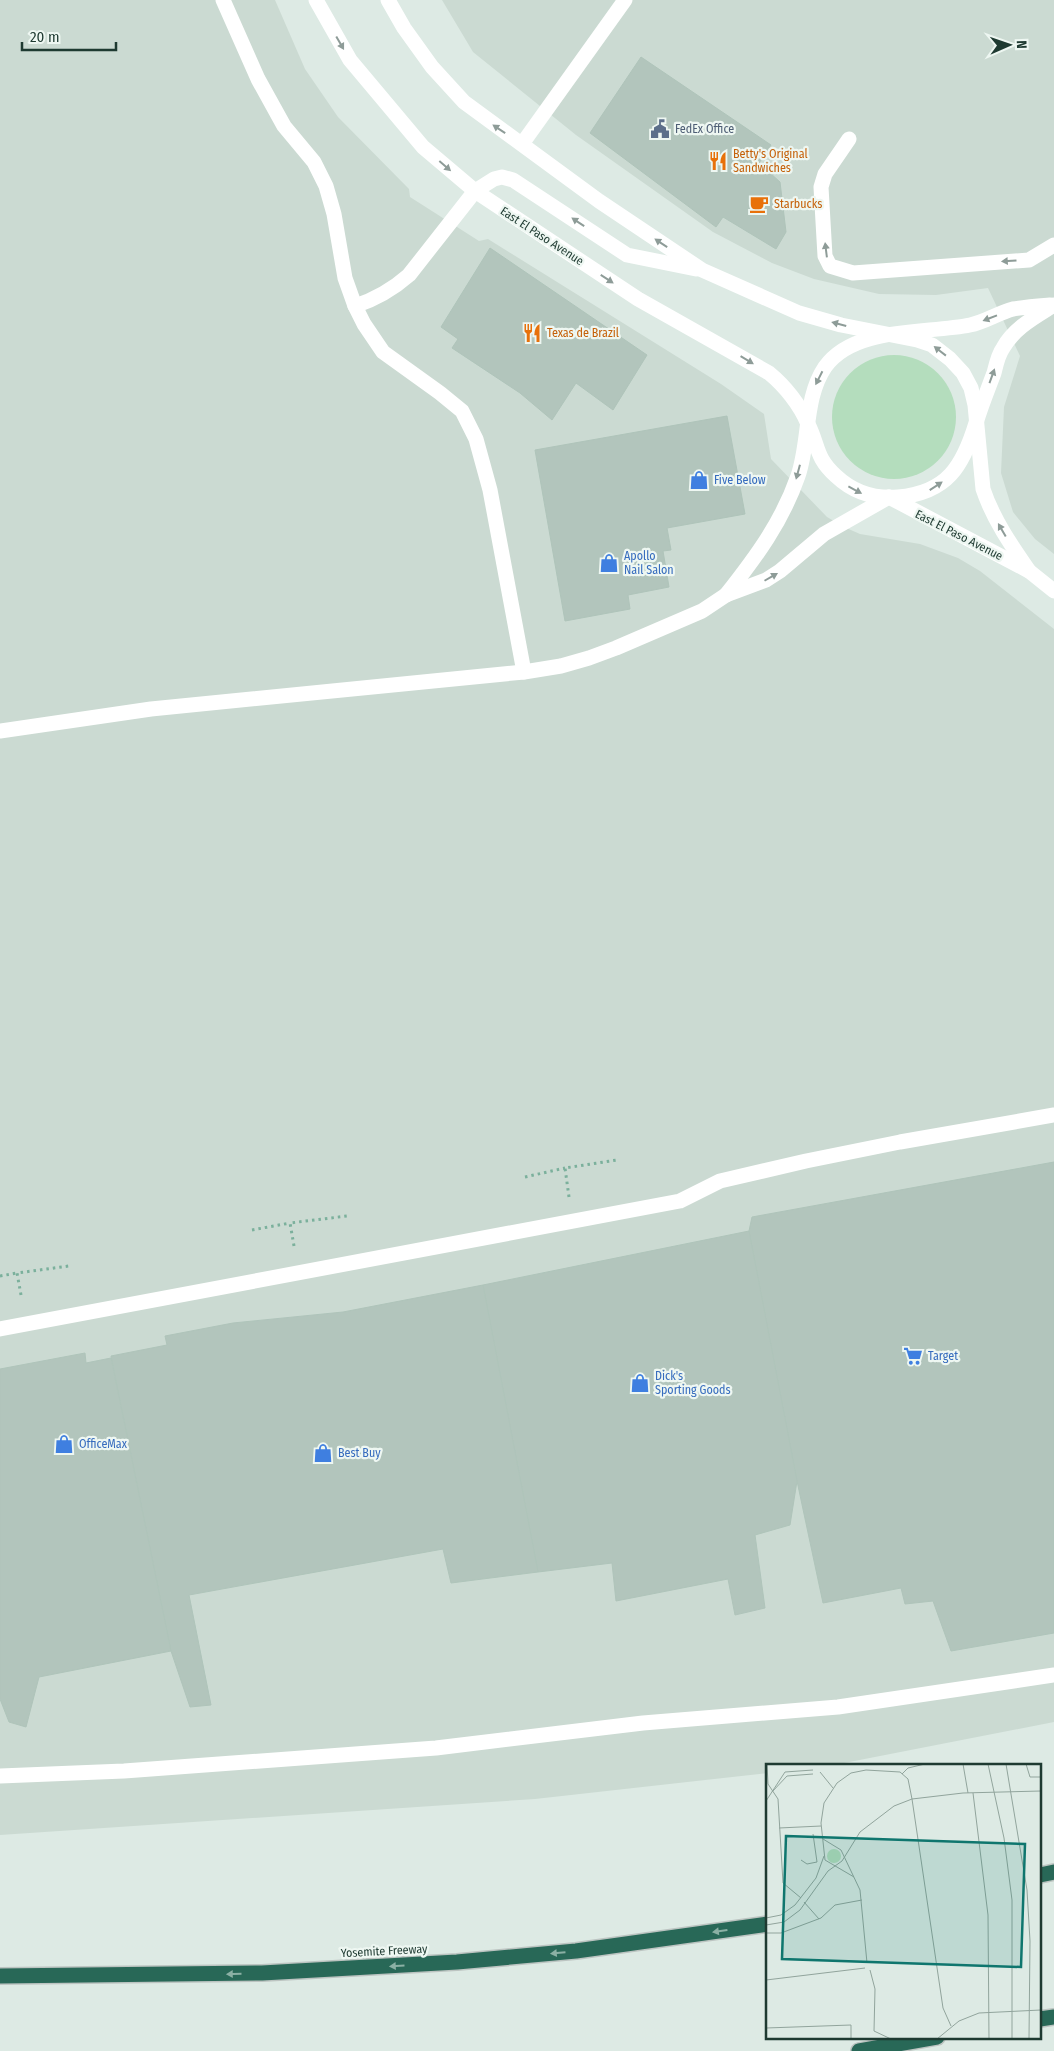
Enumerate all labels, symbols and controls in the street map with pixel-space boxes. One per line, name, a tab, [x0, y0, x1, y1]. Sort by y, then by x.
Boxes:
scale bar	[22, 20, 116, 52]
north arrow	[984, 20, 1034, 70]
text: 20 m	[30, 28, 60, 46]
one-way arrow	[335, 36, 344, 49]
text: N	[1013, 40, 1030, 49]
public building icon: FedEx Office	[649, 118, 671, 140]
place label: FedEx Office	[675, 122, 734, 136]
one-way arrow	[493, 124, 506, 134]
place label: Betty's Original Sandwiches	[733, 147, 808, 175]
restaurant icon: Betty's Original Sandwiches	[707, 150, 729, 172]
one-way arrow	[438, 160, 451, 171]
cafe icon: Starbucks	[748, 193, 770, 215]
place label: Starbucks	[774, 197, 822, 211]
street label: East El Paso Avenue	[498, 204, 586, 268]
one-way arrow	[571, 217, 584, 227]
one-way arrow	[654, 238, 667, 247]
one-way arrow	[822, 242, 830, 258]
one-way arrow	[1001, 258, 1017, 266]
one-way arrow	[600, 274, 613, 283]
one-way arrow	[982, 315, 997, 322]
one-way arrow	[832, 320, 847, 328]
restaurant icon: Texas de Brazil	[521, 322, 543, 344]
place label: Texas de Brazil	[547, 326, 619, 340]
one-way arrow	[934, 345, 947, 356]
one-way arrow	[741, 356, 754, 365]
one-way arrow	[988, 368, 996, 383]
one-way arrow	[815, 371, 823, 385]
one-way arrow	[794, 464, 802, 479]
shop icon: Five Below	[688, 469, 710, 491]
place label: Five Below	[714, 473, 766, 487]
one-way arrow	[929, 481, 942, 491]
one-way arrow	[849, 485, 862, 494]
street label: East El Paso Avenue	[913, 507, 1005, 563]
one-way arrow	[998, 524, 1007, 537]
place label: Apollo Nail Salon	[624, 549, 674, 577]
shop icon: Apollo Nail Salon	[598, 552, 620, 574]
one-way arrow	[764, 572, 778, 581]
supermarket icon: Target	[902, 1345, 924, 1367]
place label: Target	[928, 1349, 958, 1363]
place label: Dick's Sporting Goods	[655, 1369, 731, 1397]
shop icon: Dick's Sporting Goods	[629, 1372, 651, 1394]
shop icon: OfficeMax	[53, 1433, 75, 1455]
place label: OfficeMax	[79, 1437, 128, 1451]
shop icon: Best Buy	[312, 1442, 334, 1464]
place label: Best Buy	[338, 1446, 381, 1460]
inset map	[766, 1764, 1042, 2038]
one-way arrow	[711, 1928, 727, 1936]
street label: Yosemite Freeway	[340, 1942, 428, 1960]
one-way arrow	[550, 1949, 566, 1957]
one-way arrow	[388, 1962, 404, 1970]
one-way arrow	[226, 1970, 242, 1978]

